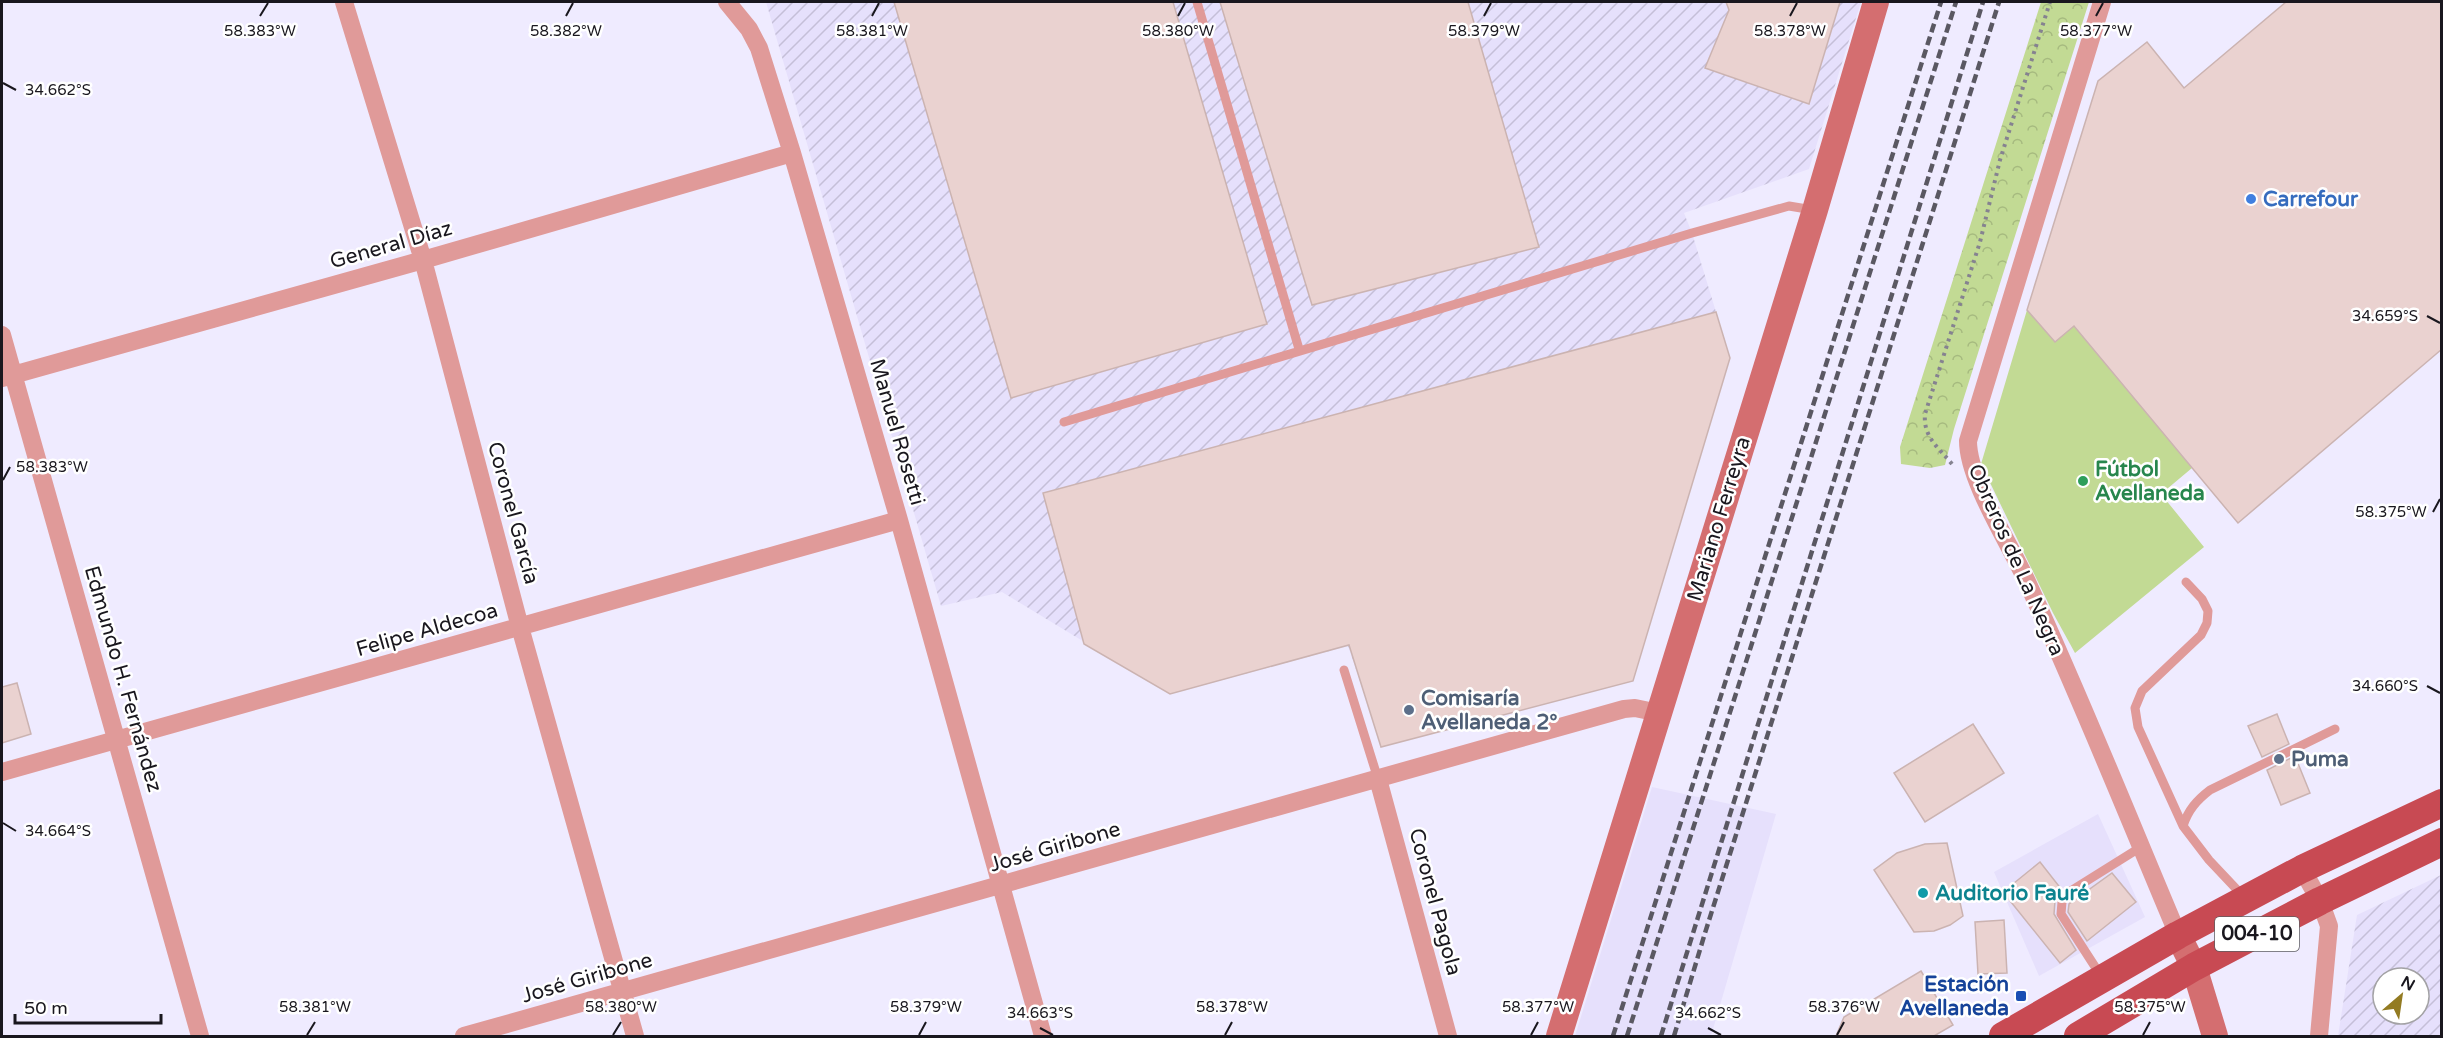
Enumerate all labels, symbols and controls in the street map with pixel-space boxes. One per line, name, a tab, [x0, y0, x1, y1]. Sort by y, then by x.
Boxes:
text: 58.383°W	[224, 22, 296, 40]
text: 58.382°W	[530, 22, 602, 40]
text: 58.381°W	[836, 22, 908, 40]
text: 58.380°W	[1142, 22, 1214, 40]
text: 58.379°W	[1448, 22, 1520, 40]
text: 58.378°W	[1754, 22, 1826, 40]
text: 58.377°W	[2060, 22, 2132, 40]
text: 34.662°S	[25, 81, 91, 99]
place label: Carrefour	[2263, 187, 2359, 212]
marker: Carrefour	[2244, 192, 2258, 206]
street label: General Díaz	[327, 216, 455, 274]
text: 34.659°S	[2352, 307, 2418, 325]
street label: Manuel Rosetti	[864, 356, 930, 508]
street label: Mariano Ferreyra	[1682, 434, 1756, 604]
street label: Coronel García	[482, 439, 544, 587]
place label: Fútbol Avellaneda	[2095, 457, 2205, 506]
text: 58.383°W	[16, 458, 88, 476]
street label: Obreros de La Negra	[1962, 460, 2070, 660]
marker: Fútbol Avellaneda	[2076, 474, 2090, 488]
text: 58.375°W	[2355, 503, 2427, 521]
street label: Edmundo H. Fernández	[79, 563, 167, 795]
street label: Felipe Aldecoa	[353, 598, 501, 662]
text: 34.660°S	[2352, 677, 2418, 695]
place label: Comisaría Avellaneda 2°	[1421, 686, 1557, 735]
marker: Comisaría Avellaneda 2°	[1402, 703, 1416, 717]
place label: Puma	[2291, 747, 2349, 772]
marker: Puma	[2272, 752, 2286, 766]
street label: José Giribone	[987, 816, 1123, 878]
text: 34.664°S	[25, 822, 91, 840]
street label: Coronel Pagola	[1403, 826, 1467, 978]
place label: Auditorio Fauré	[1935, 881, 2089, 906]
marker: Auditorio Fauré	[1916, 886, 1930, 900]
road number: 004-10	[2215, 917, 2299, 951]
street label: José Giribone	[519, 947, 655, 1009]
north arrow	[2371, 966, 2431, 1026]
place label: Estación Avellaneda	[1899, 972, 2009, 1021]
text: N	[2397, 972, 2418, 996]
scale bar	[15, 987, 160, 1025]
marker: Estación Avellaneda	[2014, 989, 2028, 1003]
text: 50 m	[24, 997, 68, 1019]
text: 58.381°W	[279, 998, 351, 1016]
text: 58.380°W	[585, 998, 657, 1016]
text: 58.379°W	[890, 998, 962, 1016]
text: 58.378°W	[1196, 998, 1268, 1016]
text: 58.377°W	[1502, 998, 1574, 1016]
text: 58.376°W	[1808, 998, 1880, 1016]
text: 58.375°W	[2114, 998, 2186, 1016]
text: 34.663°S	[1007, 1004, 1073, 1022]
text: 34.662°S	[1675, 1004, 1741, 1022]

